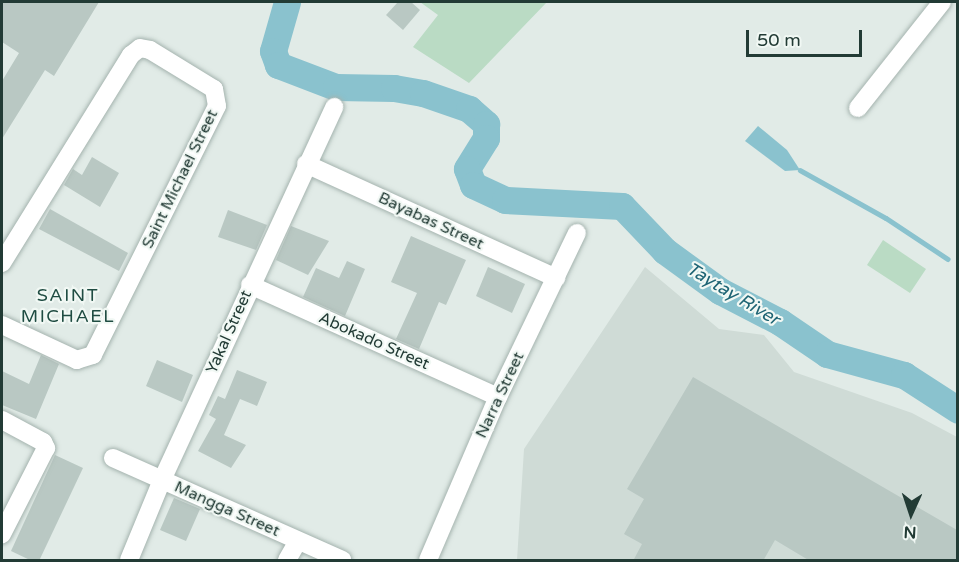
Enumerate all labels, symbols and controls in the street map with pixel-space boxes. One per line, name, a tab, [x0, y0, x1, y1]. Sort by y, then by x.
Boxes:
scale bar	[749, 18, 864, 56]
text: 50 m	[757, 29, 801, 51]
street label: Saint Michael Street	[138, 106, 222, 252]
street label: Bayabas Street	[375, 188, 487, 254]
water label: Taytay River	[683, 258, 783, 330]
district label: SAINT MICHAEL	[21, 285, 115, 328]
street label: Yakal Street	[202, 287, 256, 377]
street label: Abokado Street	[316, 308, 432, 374]
street label: Narra Street	[472, 349, 528, 441]
street label: Mangga Street	[171, 477, 283, 541]
north arrow	[881, 484, 941, 544]
text: N	[903, 522, 917, 542]

